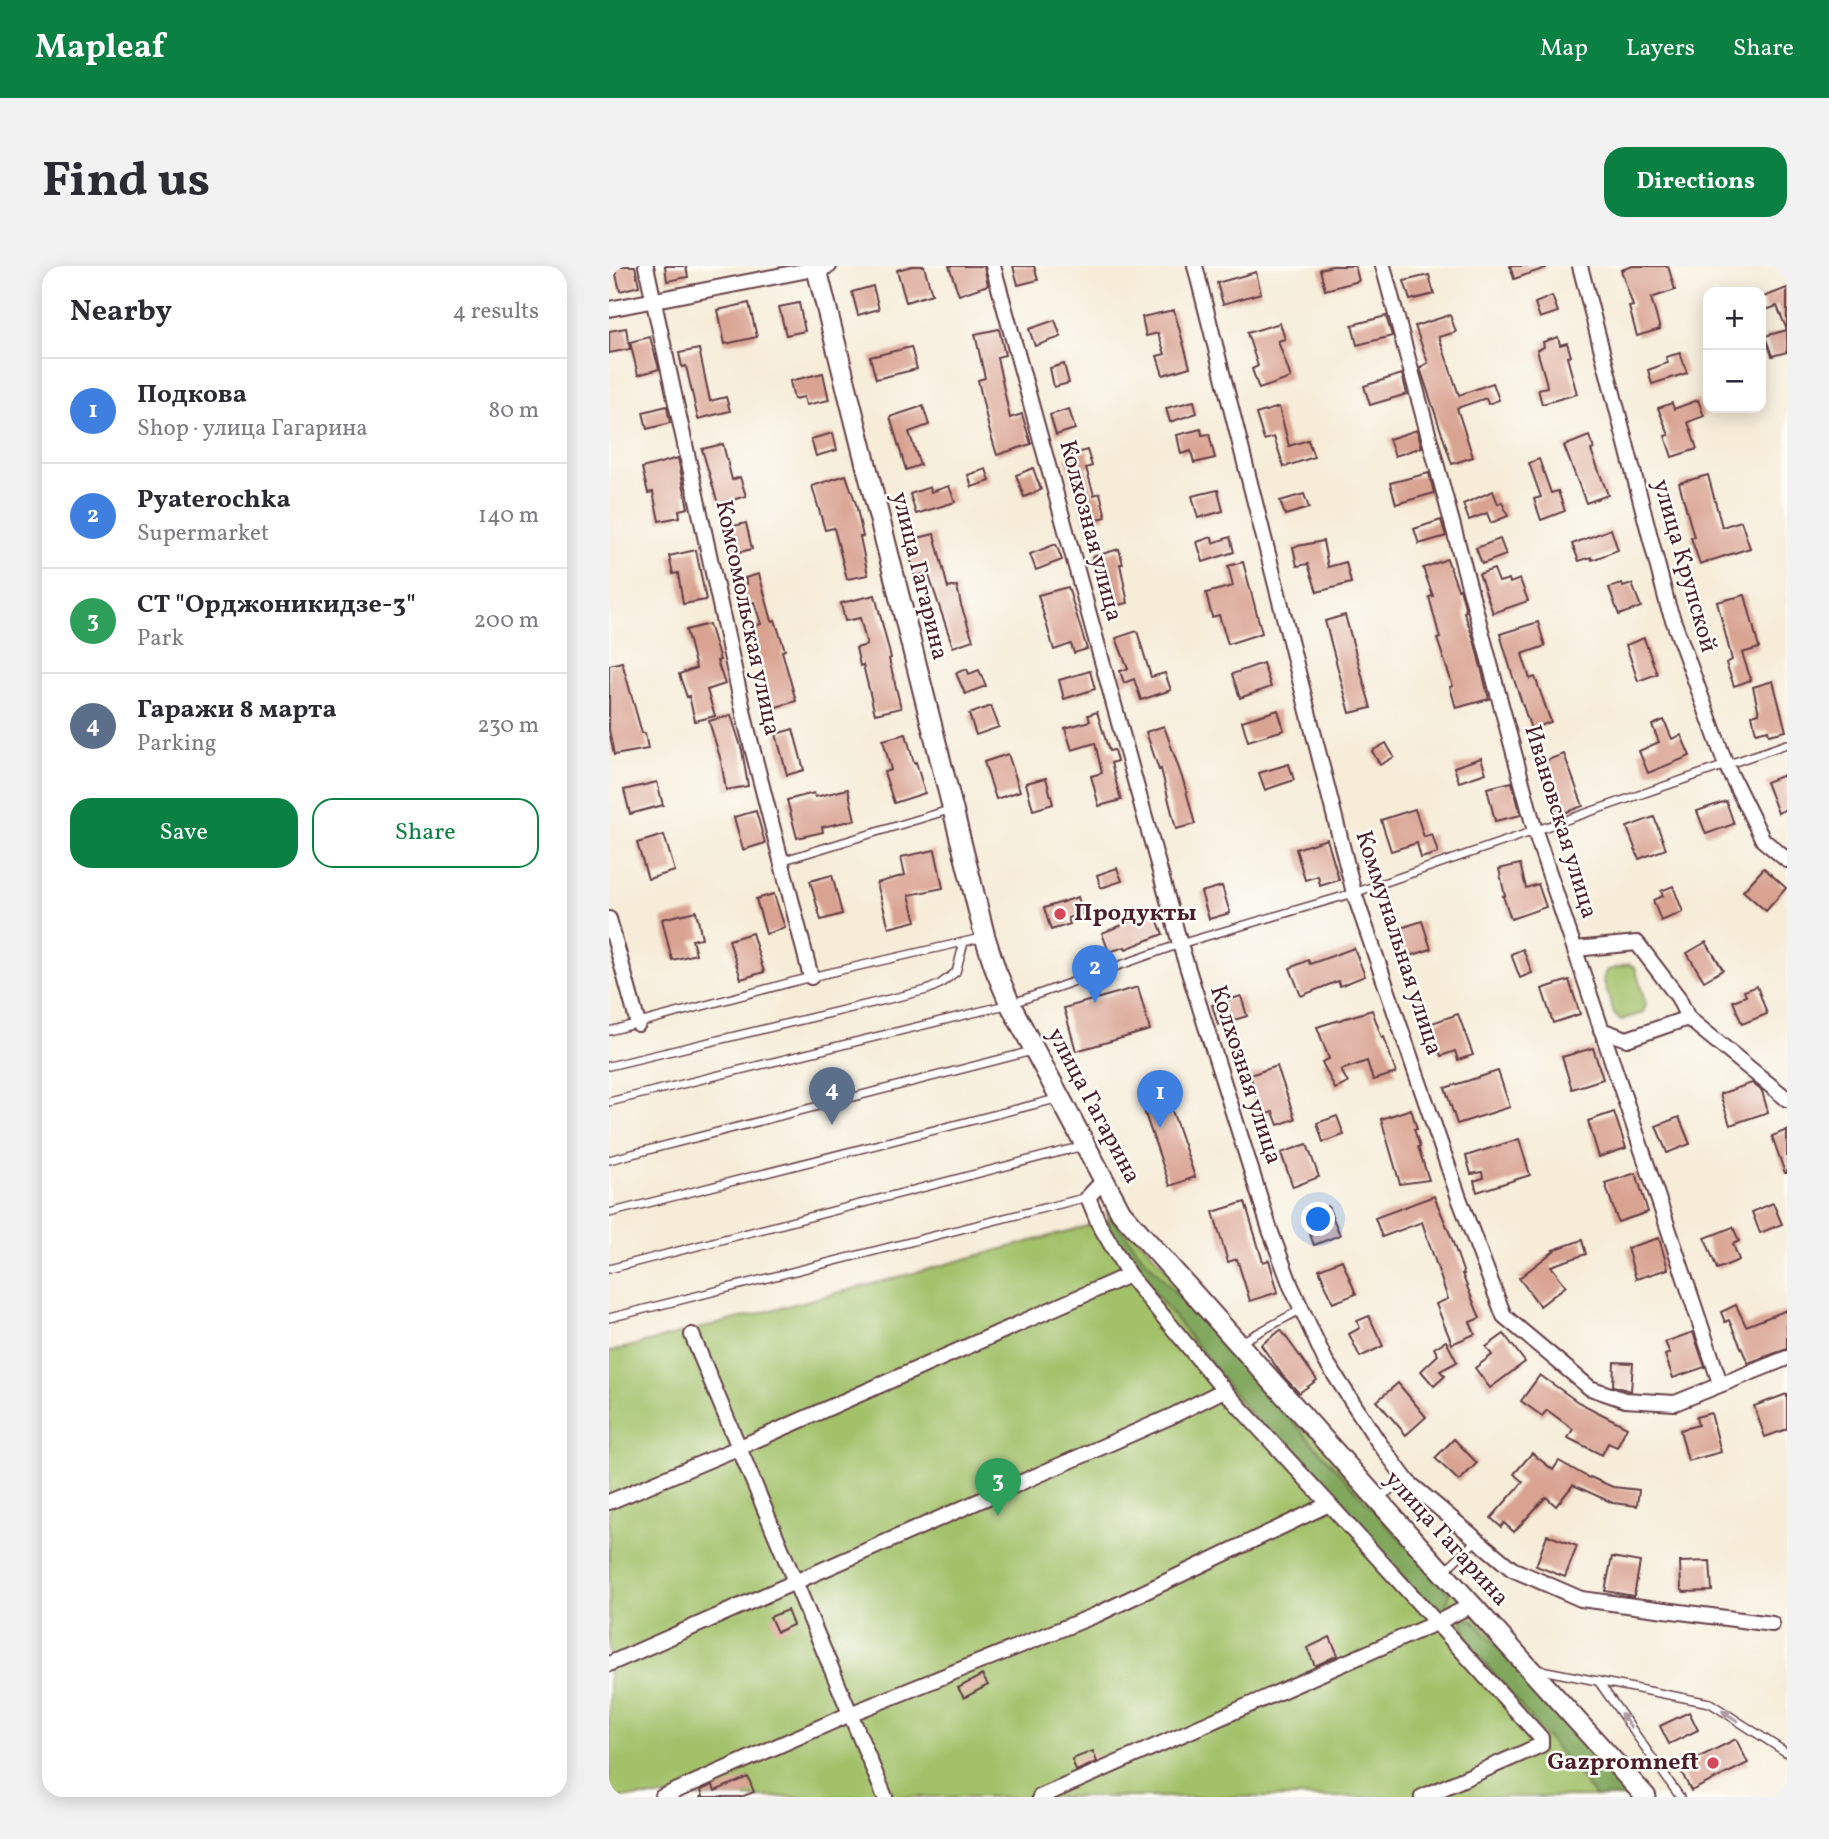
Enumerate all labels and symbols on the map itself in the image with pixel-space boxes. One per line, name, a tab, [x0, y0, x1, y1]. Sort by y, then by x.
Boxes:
street label: Колхозная улица	[1049, 437, 1131, 625]
street label: улица Крупской	[1643, 475, 1725, 657]
street label: улица Гагарина	[882, 488, 956, 664]
street label: Комсомольская улица	[705, 497, 789, 739]
street label: Ивановская улица	[1514, 721, 1606, 923]
street label: Коммунальная улица	[1346, 826, 1450, 1060]
place label: Продукты	[1074, 897, 1197, 931]
marker: Продукты	[1052, 906, 1068, 922]
pin: 2	[1072, 945, 1118, 1003]
street label: Колхозная улица	[1200, 981, 1290, 1169]
street label: улица Гагарина	[1038, 1022, 1148, 1190]
pin: 4	[809, 1067, 855, 1125]
pin: 1	[1137, 1070, 1183, 1128]
your location	[1301, 1202, 1335, 1236]
pin: 3	[975, 1458, 1021, 1516]
street label: улица Гагарина	[1376, 1464, 1516, 1614]
one-way arrow	[1721, 1709, 1739, 1723]
one-way arrow	[1619, 1713, 1634, 1731]
place label: Gazpromneft	[1547, 1746, 1699, 1780]
marker: Gazpromneft	[1705, 1755, 1721, 1771]

